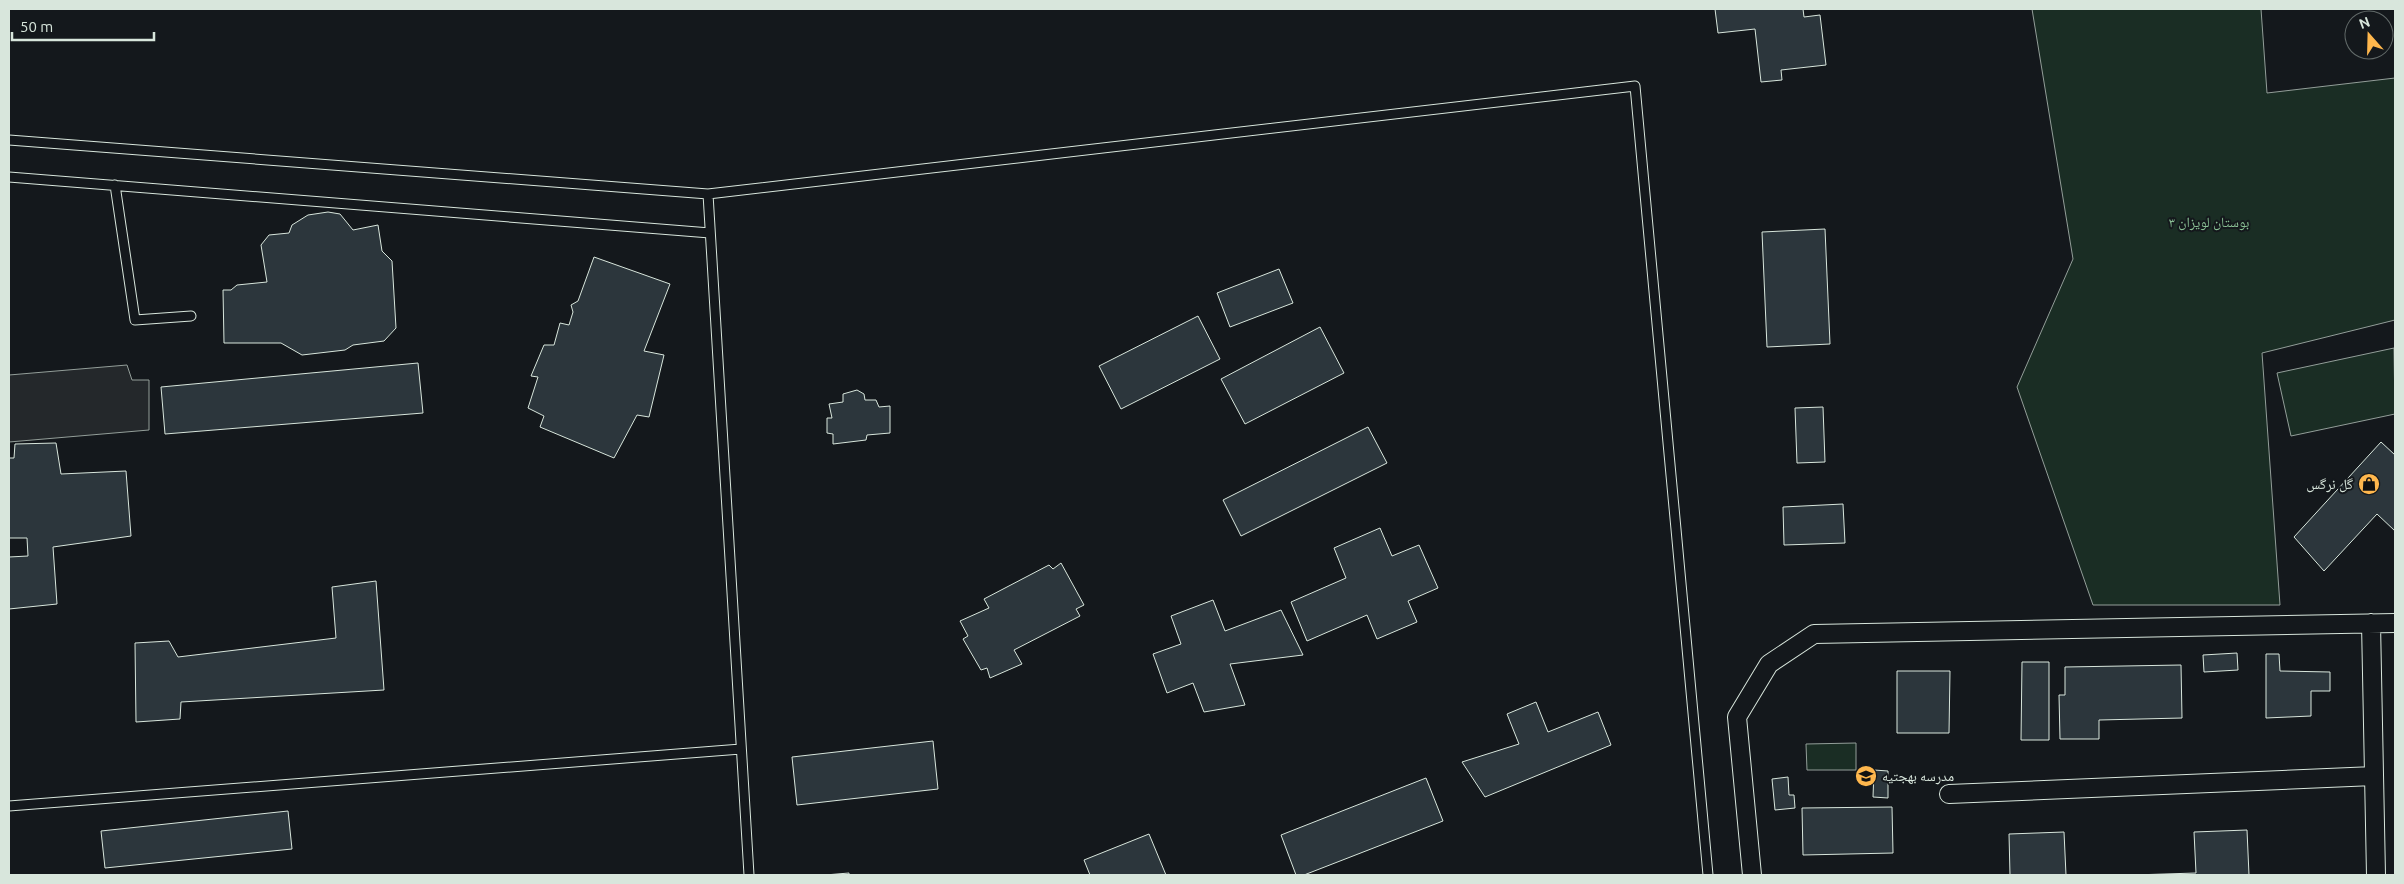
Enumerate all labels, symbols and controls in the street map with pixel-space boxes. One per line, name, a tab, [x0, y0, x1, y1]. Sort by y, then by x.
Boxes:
scale bar	[12, 10, 155, 42]
north arrow	[2344, 10, 2394, 60]
text: N	[2357, 13, 2372, 32]
text: 50 m	[20, 18, 53, 35]
park label: بوستان لویزان ۳	[2169, 214, 2249, 231]
shop icon: گل نرگس	[2357, 472, 2381, 496]
place label: گل نرگس	[2306, 476, 2353, 493]
school or university icon: مدرسه بهجتیه	[1854, 764, 1878, 788]
place label: مدرسه بهجتیه	[1882, 768, 1954, 785]

